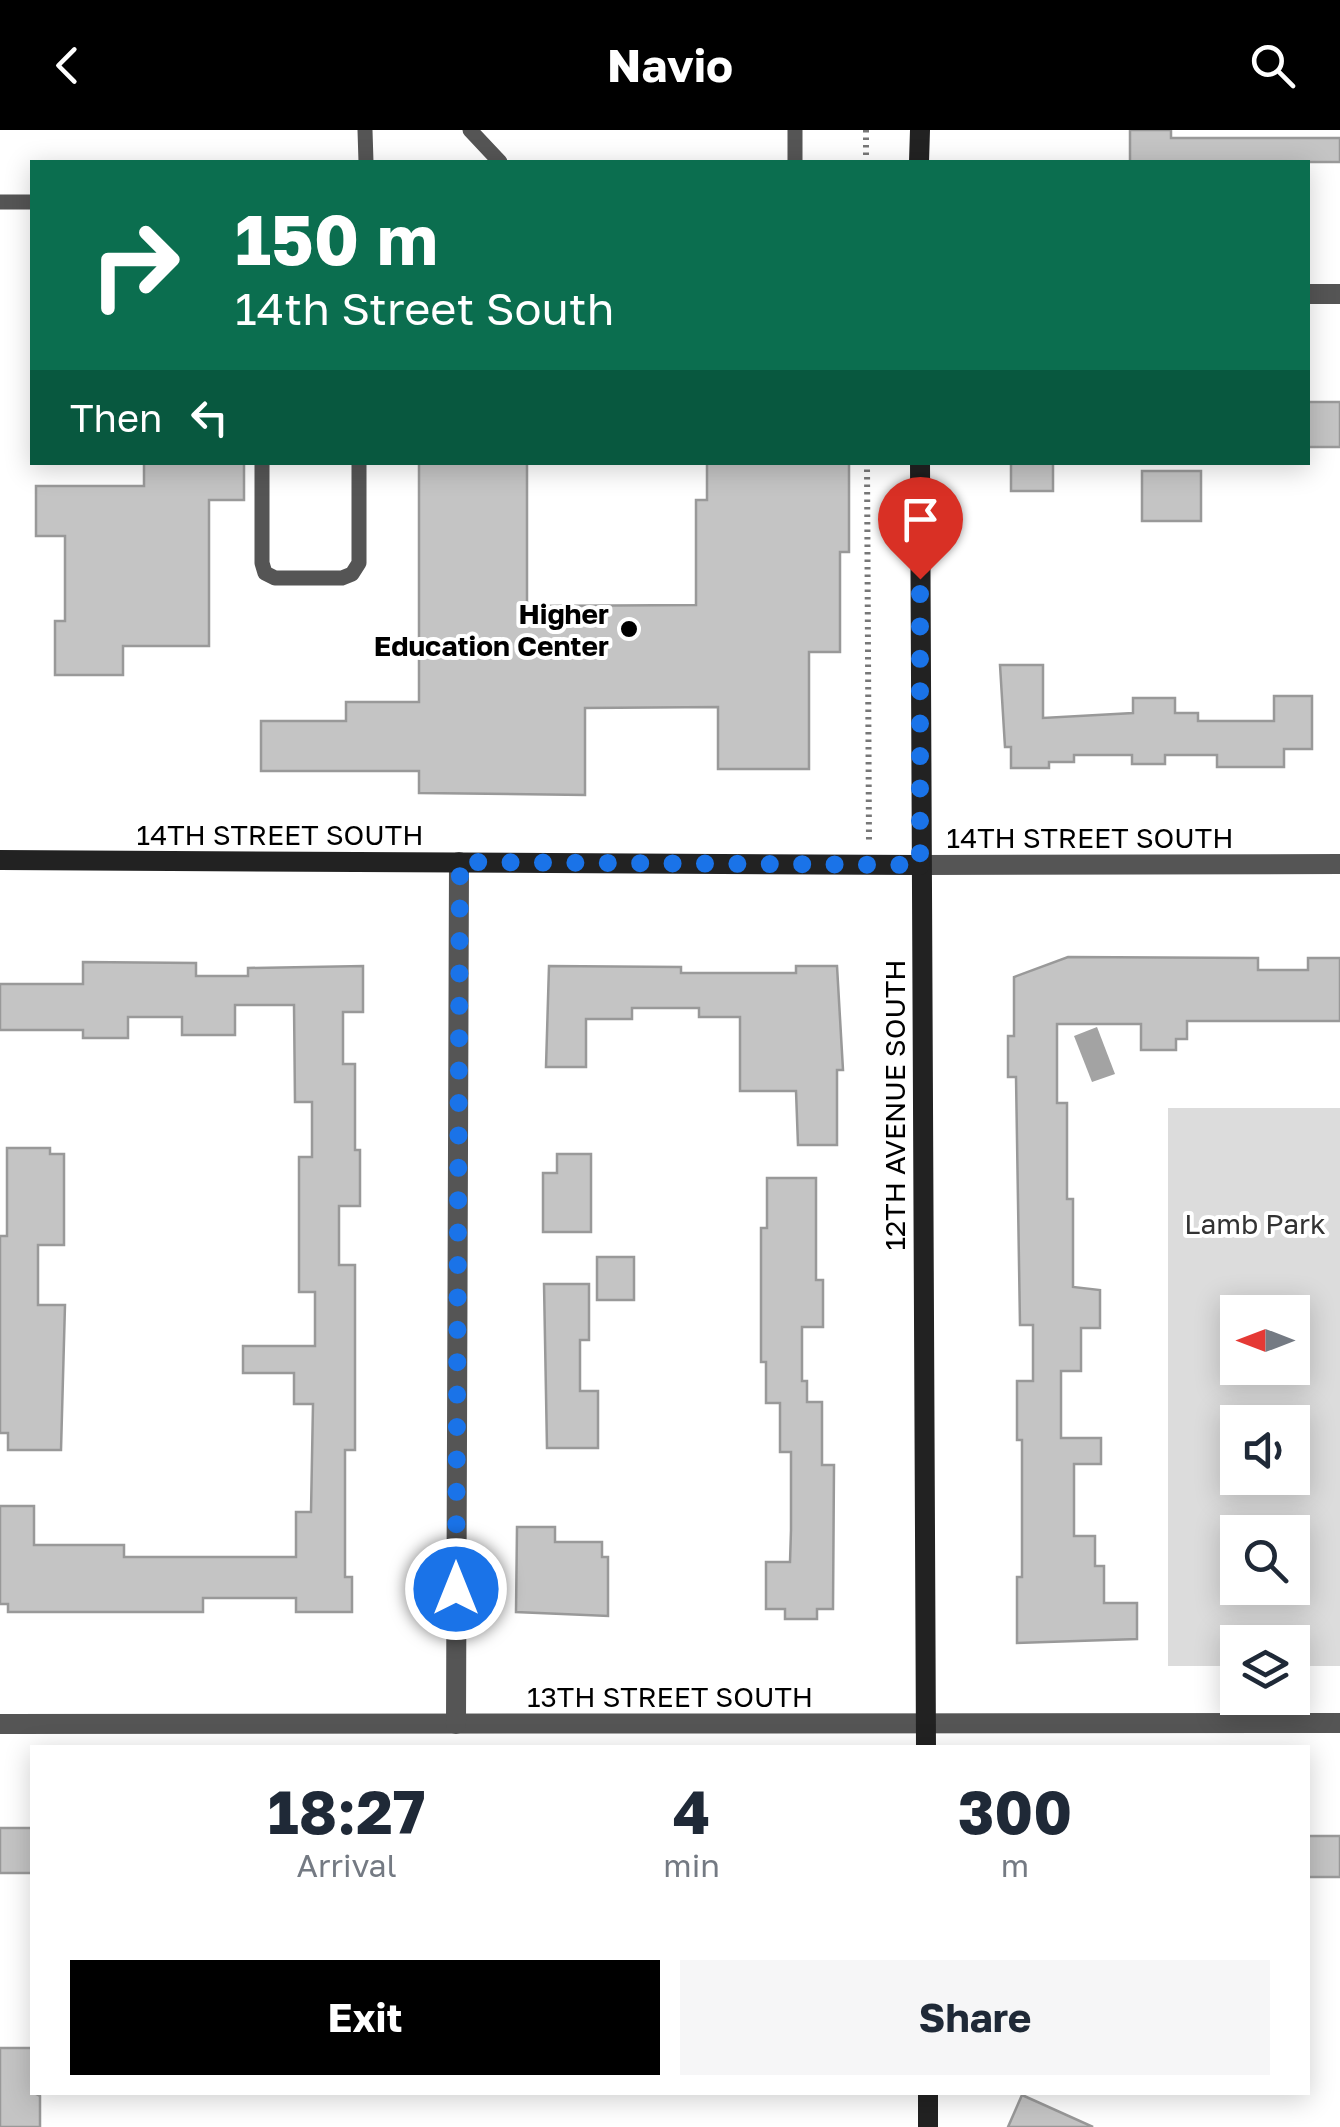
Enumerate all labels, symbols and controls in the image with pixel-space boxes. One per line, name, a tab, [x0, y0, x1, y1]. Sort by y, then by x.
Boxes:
icon: back	[40, 38, 95, 93]
text: Navio	[607, 38, 733, 92]
icon: search	[1245, 38, 1300, 93]
text: 150 m	[235, 196, 438, 280]
icon: right	[70, 200, 200, 330]
text: 14th Street South	[235, 281, 614, 335]
icon: left	[182, 390, 237, 445]
text: Then	[70, 395, 162, 440]
pin	[878, 477, 963, 580]
icon: arrive	[893, 492, 948, 547]
place label: Higher Education Center	[374, 597, 609, 662]
marker: Higher Education Center	[618, 618, 640, 640]
street label: 14TH STREET SOUTH	[137, 818, 423, 851]
street label: 14TH STREET SOUTH	[947, 821, 1233, 854]
street label: 12TH AVENUE SOUTH	[878, 959, 911, 1251]
park label: Lamb Park	[1184, 1207, 1326, 1240]
north arrow	[1220, 1295, 1310, 1385]
map controls	[1220, 1295, 1310, 1715]
button: sound	[1220, 1405, 1310, 1495]
button: search	[1220, 1515, 1310, 1605]
position arrow	[404, 1537, 508, 1641]
button: layers	[1220, 1625, 1310, 1715]
street label: 13TH STREET SOUTH	[527, 1680, 813, 1713]
text: 18:27	[268, 1775, 426, 1847]
text: 4	[673, 1775, 710, 1847]
text: 300	[958, 1775, 1072, 1847]
text: Arrival	[297, 1846, 397, 1884]
text: min	[663, 1846, 720, 1884]
text: m	[1001, 1846, 1029, 1884]
button: Exit	[70, 1960, 660, 2075]
button: Share	[680, 1960, 1270, 2075]

